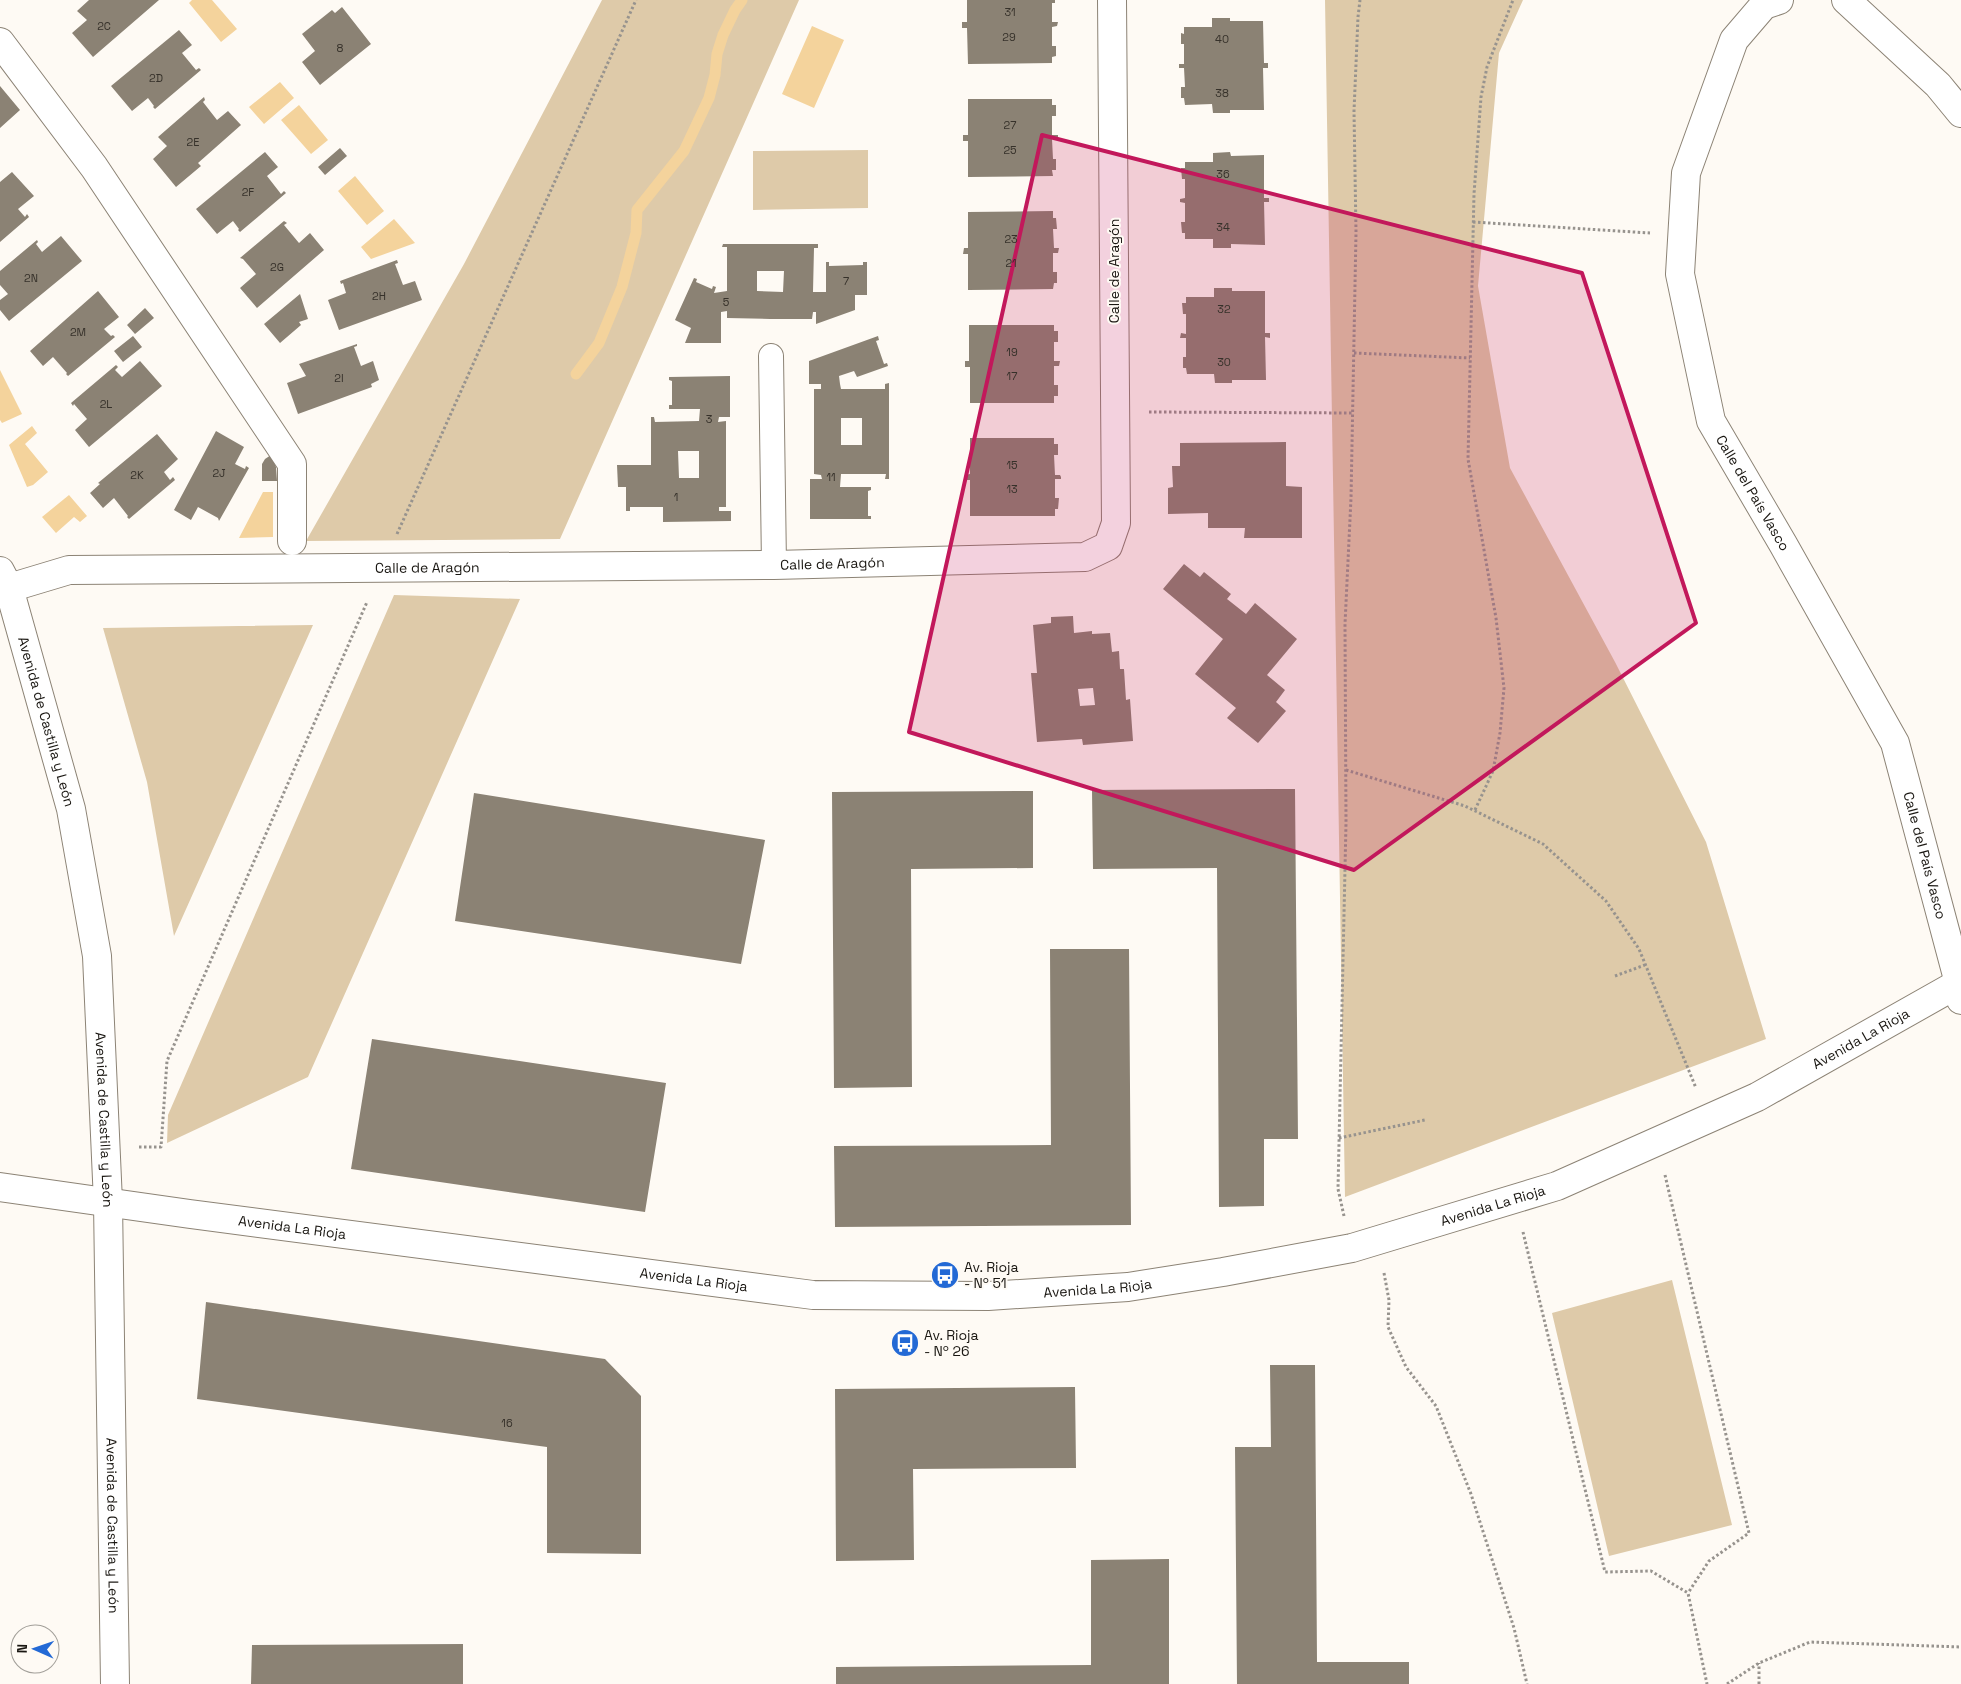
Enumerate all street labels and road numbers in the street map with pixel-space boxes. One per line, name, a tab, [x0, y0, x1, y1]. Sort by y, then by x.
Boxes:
street label: Calle de Aragón	[1105, 219, 1123, 323]
street label: Calle del País Vasco	[1712, 432, 1794, 554]
street label: Calle de Aragón	[780, 553, 885, 574]
street label: Calle de Aragón	[375, 558, 480, 577]
street label: Avenida de Castilla y León	[14, 635, 79, 809]
street label: Calle del País Vasco	[1899, 790, 1951, 921]
street label: Avenida La Rioja	[1809, 1004, 1912, 1073]
street label: Avenida de Castilla y León	[91, 1032, 117, 1208]
street label: Avenida La Rioja	[1438, 1181, 1547, 1230]
street label: Avenida La Rioja	[237, 1211, 347, 1243]
street label: Avenida La Rioja	[639, 1264, 749, 1295]
street label: Avenida La Rioja	[1043, 1274, 1153, 1301]
street label: Avenida de Castilla y León	[102, 1438, 123, 1614]

